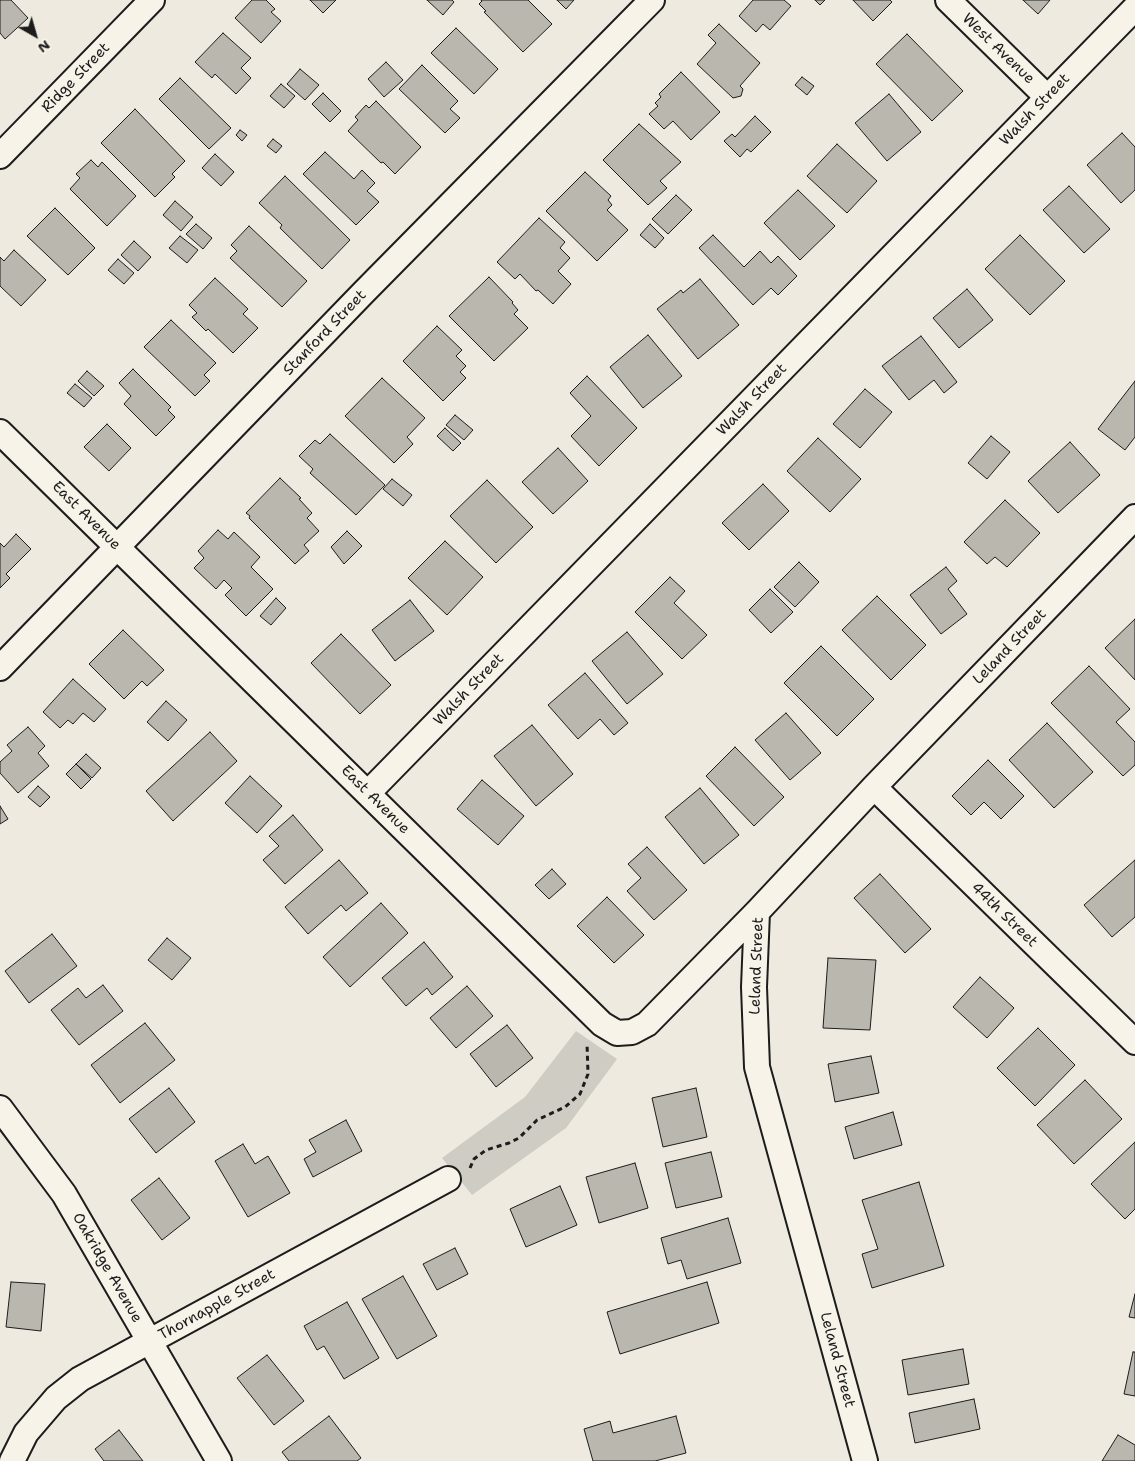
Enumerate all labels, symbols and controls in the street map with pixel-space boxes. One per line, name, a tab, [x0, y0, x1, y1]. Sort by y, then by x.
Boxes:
north arrow	[10, 10, 60, 60]
street label: West Avenue	[958, 10, 1038, 88]
text: N	[34, 36, 54, 57]
street label: Ridge Street	[38, 39, 114, 117]
street label: Walsh Street	[996, 70, 1074, 150]
street label: Stanford Street	[280, 286, 370, 380]
street label: Walsh Street	[713, 360, 791, 440]
street label: East Avenue	[48, 478, 124, 554]
street label: Leland Street	[970, 606, 1050, 688]
street label: Walsh Street	[430, 650, 508, 730]
street label: East Avenue	[337, 762, 413, 838]
street label: 44th Street	[967, 879, 1041, 951]
street label: Leland Street	[746, 917, 768, 1015]
street label: Oakridge Avenue	[68, 1210, 146, 1326]
street label: Thornapple Street	[156, 1265, 278, 1345]
street label: Leland Street	[816, 1310, 858, 1410]

